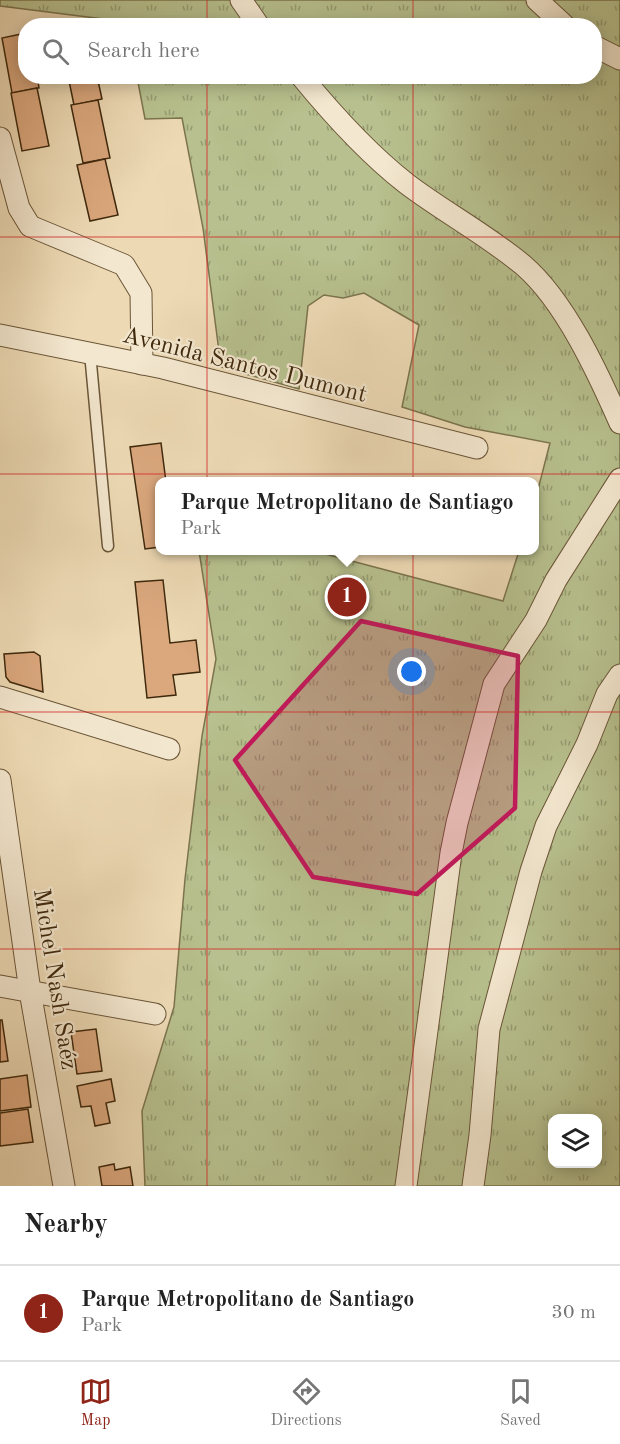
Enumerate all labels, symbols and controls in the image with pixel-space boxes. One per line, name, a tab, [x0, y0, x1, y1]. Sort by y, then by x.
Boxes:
search box	[18, 18, 602, 84]
icon: search	[39, 35, 72, 68]
text: Search here	[87, 40, 200, 62]
street label: Avenida Santos Dumont	[120, 324, 369, 408]
popup	[155, 477, 539, 555]
text: Parque Metropolitano de Santiago	[180, 492, 514, 514]
text: Park	[180, 519, 222, 539]
pin: 1	[328, 574, 366, 620]
your location	[397, 657, 426, 686]
street label: Michel Nash Saéz	[28, 887, 80, 1072]
map controls	[548, 1114, 602, 1168]
button: layers	[548, 1114, 602, 1168]
text: Nearby	[24, 1212, 108, 1238]
text: Parque Metropolitano de Santiago	[81, 1289, 414, 1311]
text: 1	[38, 1303, 49, 1323]
text: 30 m	[551, 1303, 596, 1323]
text: Park	[81, 1316, 122, 1336]
tab: Map	[79, 1375, 112, 1431]
tab: Directions	[271, 1375, 342, 1431]
tab: Saved	[500, 1375, 541, 1431]

